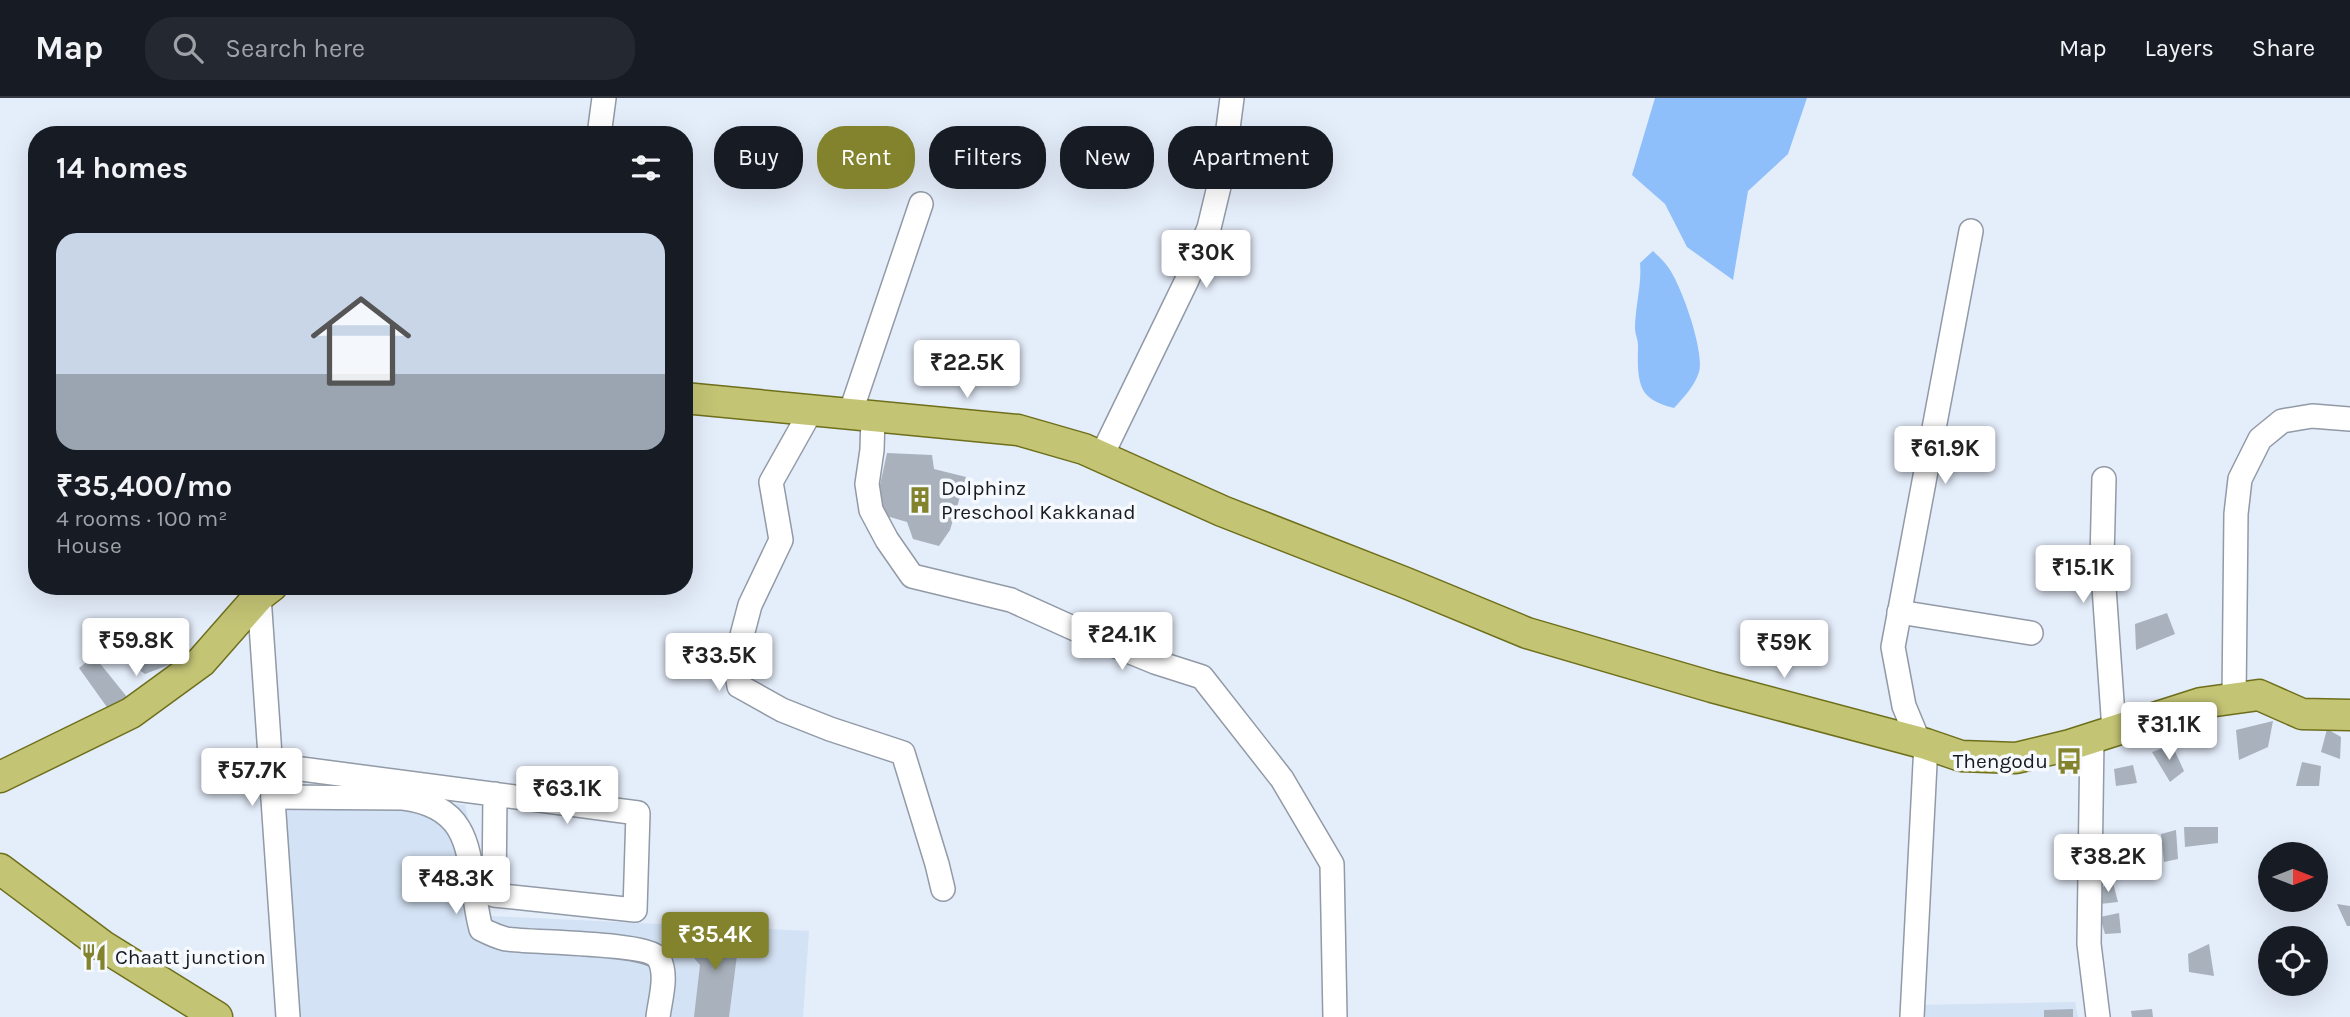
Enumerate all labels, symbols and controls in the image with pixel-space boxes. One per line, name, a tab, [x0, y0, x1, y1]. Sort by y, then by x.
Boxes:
search box	[145, 17, 635, 80]
text: Map	[35, 29, 103, 67]
icon: search	[169, 29, 207, 67]
text: Search here	[225, 33, 365, 64]
text: Map	[2059, 34, 2107, 62]
text: Layers	[2145, 34, 2214, 62]
text: Share	[2252, 34, 2315, 62]
chip: Buy	[714, 126, 803, 189]
chip: Rent	[817, 126, 915, 189]
chip: Filters	[929, 126, 1046, 189]
chip: New	[1060, 126, 1154, 189]
chip: Apartment	[1168, 126, 1333, 189]
icon: filters	[627, 149, 665, 187]
text: 14 homes	[56, 150, 188, 186]
pin: ₹30K	[1165, 230, 1247, 290]
text: ₹30K	[1177, 239, 1235, 266]
icon: home	[298, 278, 424, 404]
pin: ₹22.5K	[910, 341, 1024, 400]
text: ₹22.5K	[930, 349, 1004, 376]
pin: ₹61.9K	[1888, 426, 2002, 486]
text: ₹61.9K	[1910, 435, 1980, 462]
text: ₹35,400/mo	[56, 468, 232, 504]
place label: Dolphinz Preschool Kakkanad	[941, 476, 1136, 524]
building icon: Dolphinz Preschool Kakkanad	[905, 485, 935, 515]
text: 4 rooms · 100 m²	[56, 505, 228, 532]
text: House	[56, 532, 122, 559]
pin: ₹15.1K	[2026, 546, 2140, 605]
text: ₹15.1K	[2052, 554, 2114, 581]
pin: ₹24.1K	[1065, 612, 1179, 672]
pin: ₹59.8K	[79, 618, 193, 678]
pin: ₹59K	[1743, 620, 1825, 680]
text: ₹24.1K	[1088, 621, 1156, 648]
text: ₹59.8K	[98, 627, 174, 654]
text: ₹59K	[1756, 629, 1812, 656]
pin: ₹33.5K	[662, 634, 776, 693]
text: ₹33.5K	[681, 642, 757, 669]
pin: ₹31.1K	[2112, 702, 2226, 762]
text: ₹31.1K	[2137, 711, 2201, 738]
bus stop icon: Thengodu	[2054, 746, 2084, 776]
pin: ₹57.7K	[195, 748, 309, 808]
place label: Thengodu	[1953, 749, 2048, 773]
text: ₹57.7K	[217, 757, 287, 784]
pin: ₹63.1K	[510, 766, 624, 826]
text: ₹63.1K	[532, 775, 602, 802]
pin: ₹38.2K	[2051, 834, 2165, 894]
north arrow	[2258, 842, 2328, 912]
map controls	[2258, 842, 2328, 996]
text: ₹38.2K	[2070, 843, 2146, 870]
pin: ₹48.3K	[399, 856, 513, 916]
text: ₹48.3K	[418, 865, 494, 892]
pin: ₹35.4K	[658, 912, 772, 972]
text: ₹35.4K	[678, 921, 752, 948]
button: locate	[2258, 926, 2328, 996]
restaurant icon: Chaatt junction	[79, 942, 109, 972]
place label: Chaatt junction	[115, 945, 266, 969]

